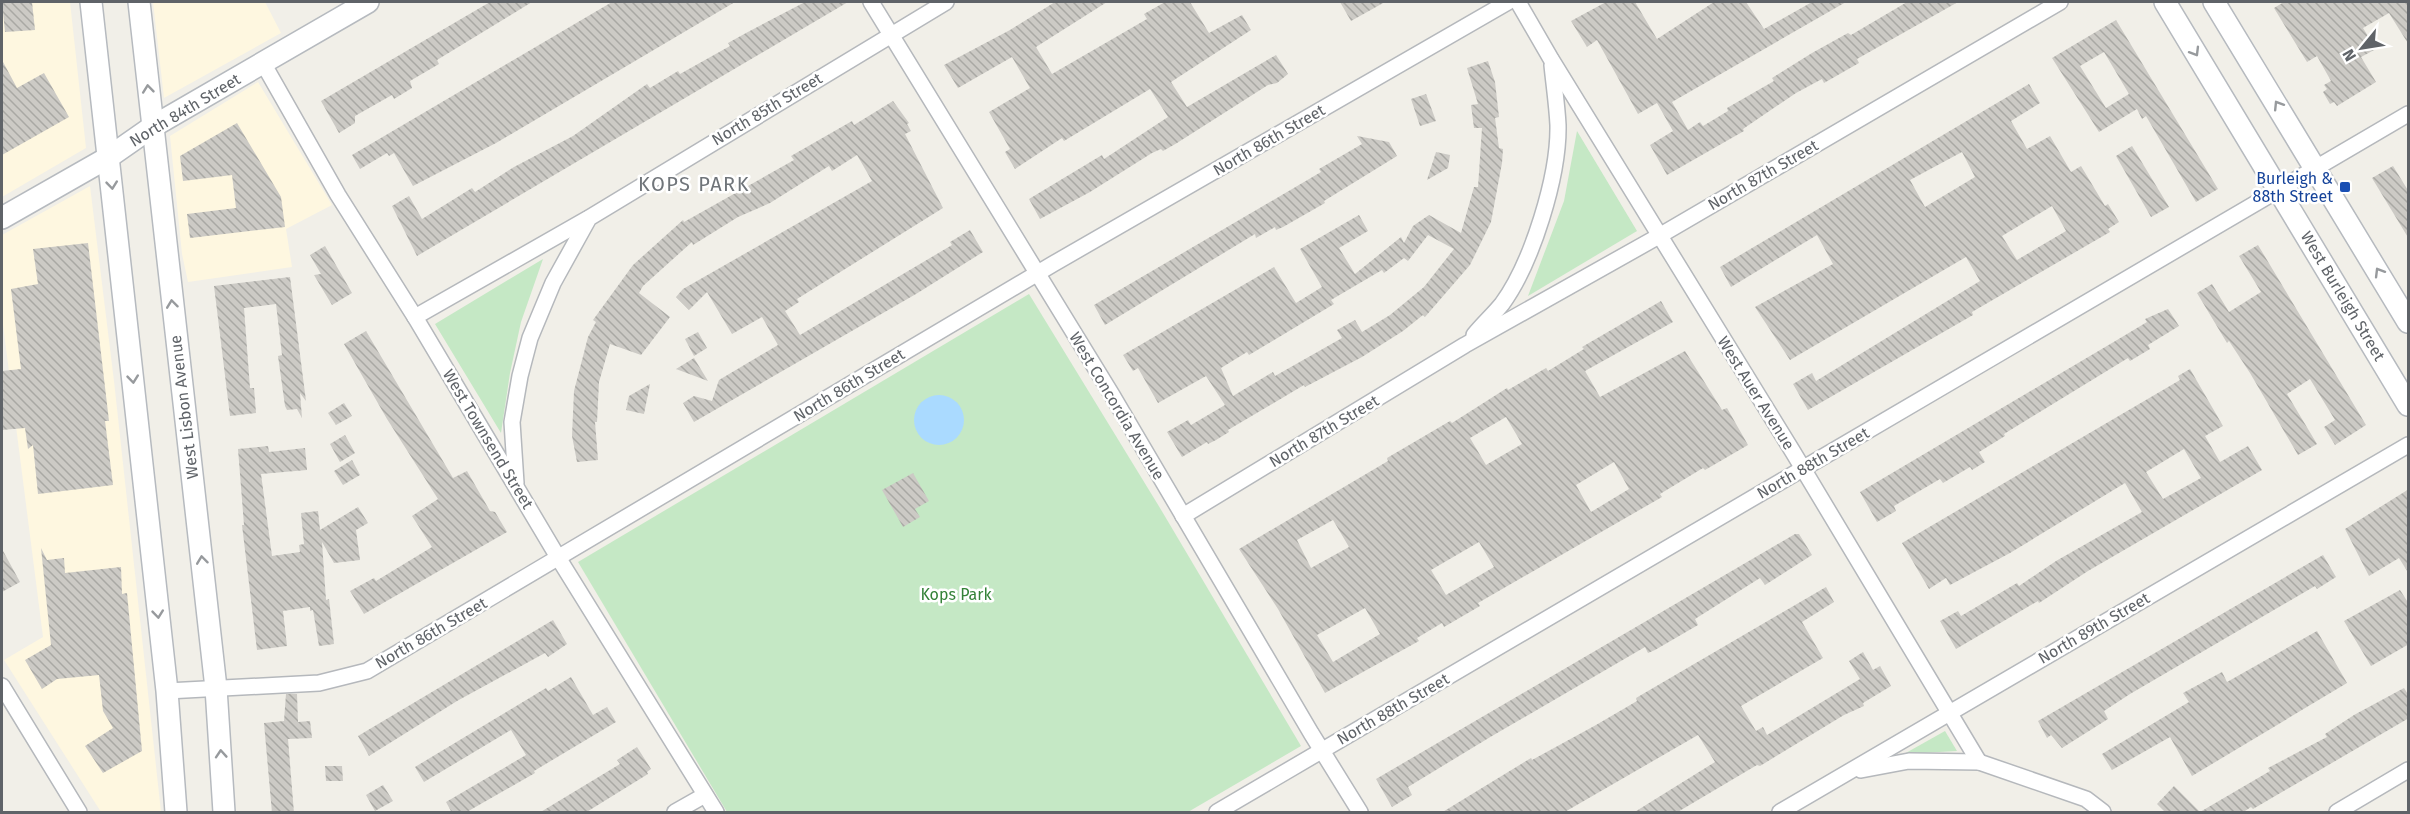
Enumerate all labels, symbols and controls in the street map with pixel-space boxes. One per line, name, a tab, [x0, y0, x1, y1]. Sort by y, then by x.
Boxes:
north arrow	[2332, 18, 2392, 78]
one-way arrow	[2188, 46, 2200, 56]
text: N	[2339, 46, 2360, 65]
street label: North 85th Street	[708, 68, 826, 149]
street label: North 84th Street	[126, 69, 244, 151]
one-way arrow	[142, 85, 155, 94]
street label: North 86th Street	[1210, 100, 1328, 180]
one-way arrow	[2273, 101, 2285, 111]
street label: North 87th Street	[1704, 136, 1822, 214]
place label: Burleigh & 88th Street	[2253, 169, 2333, 206]
district label: KOPS PARK	[638, 172, 750, 196]
one-way arrow	[105, 180, 117, 189]
marker: Burleigh & 88th Street	[2338, 180, 2352, 194]
street label: West Burleigh Street	[2297, 228, 2389, 364]
one-way arrow	[2374, 268, 2386, 278]
one-way arrow	[166, 299, 179, 308]
street label: West Concordia Avenue	[1065, 329, 1169, 483]
street label: West Auer Avenue	[1714, 333, 1798, 453]
street label: West Lisbon Avenue	[166, 334, 202, 480]
street label: North 86th Street	[790, 344, 908, 426]
street label: West Townsend Street	[439, 366, 537, 512]
one-way arrow	[126, 374, 139, 383]
street label: North 87th Street	[1266, 391, 1382, 471]
street label: North 88th Street	[1754, 423, 1873, 503]
one-way arrow	[196, 556, 208, 565]
park label: Kops Park	[920, 585, 992, 604]
street label: North 89th Street	[2035, 588, 2153, 668]
street label: North 86th Street	[372, 593, 490, 673]
one-way arrow	[151, 610, 164, 619]
street label: North 88th Street	[1334, 669, 1453, 749]
one-way arrow	[214, 750, 227, 759]

